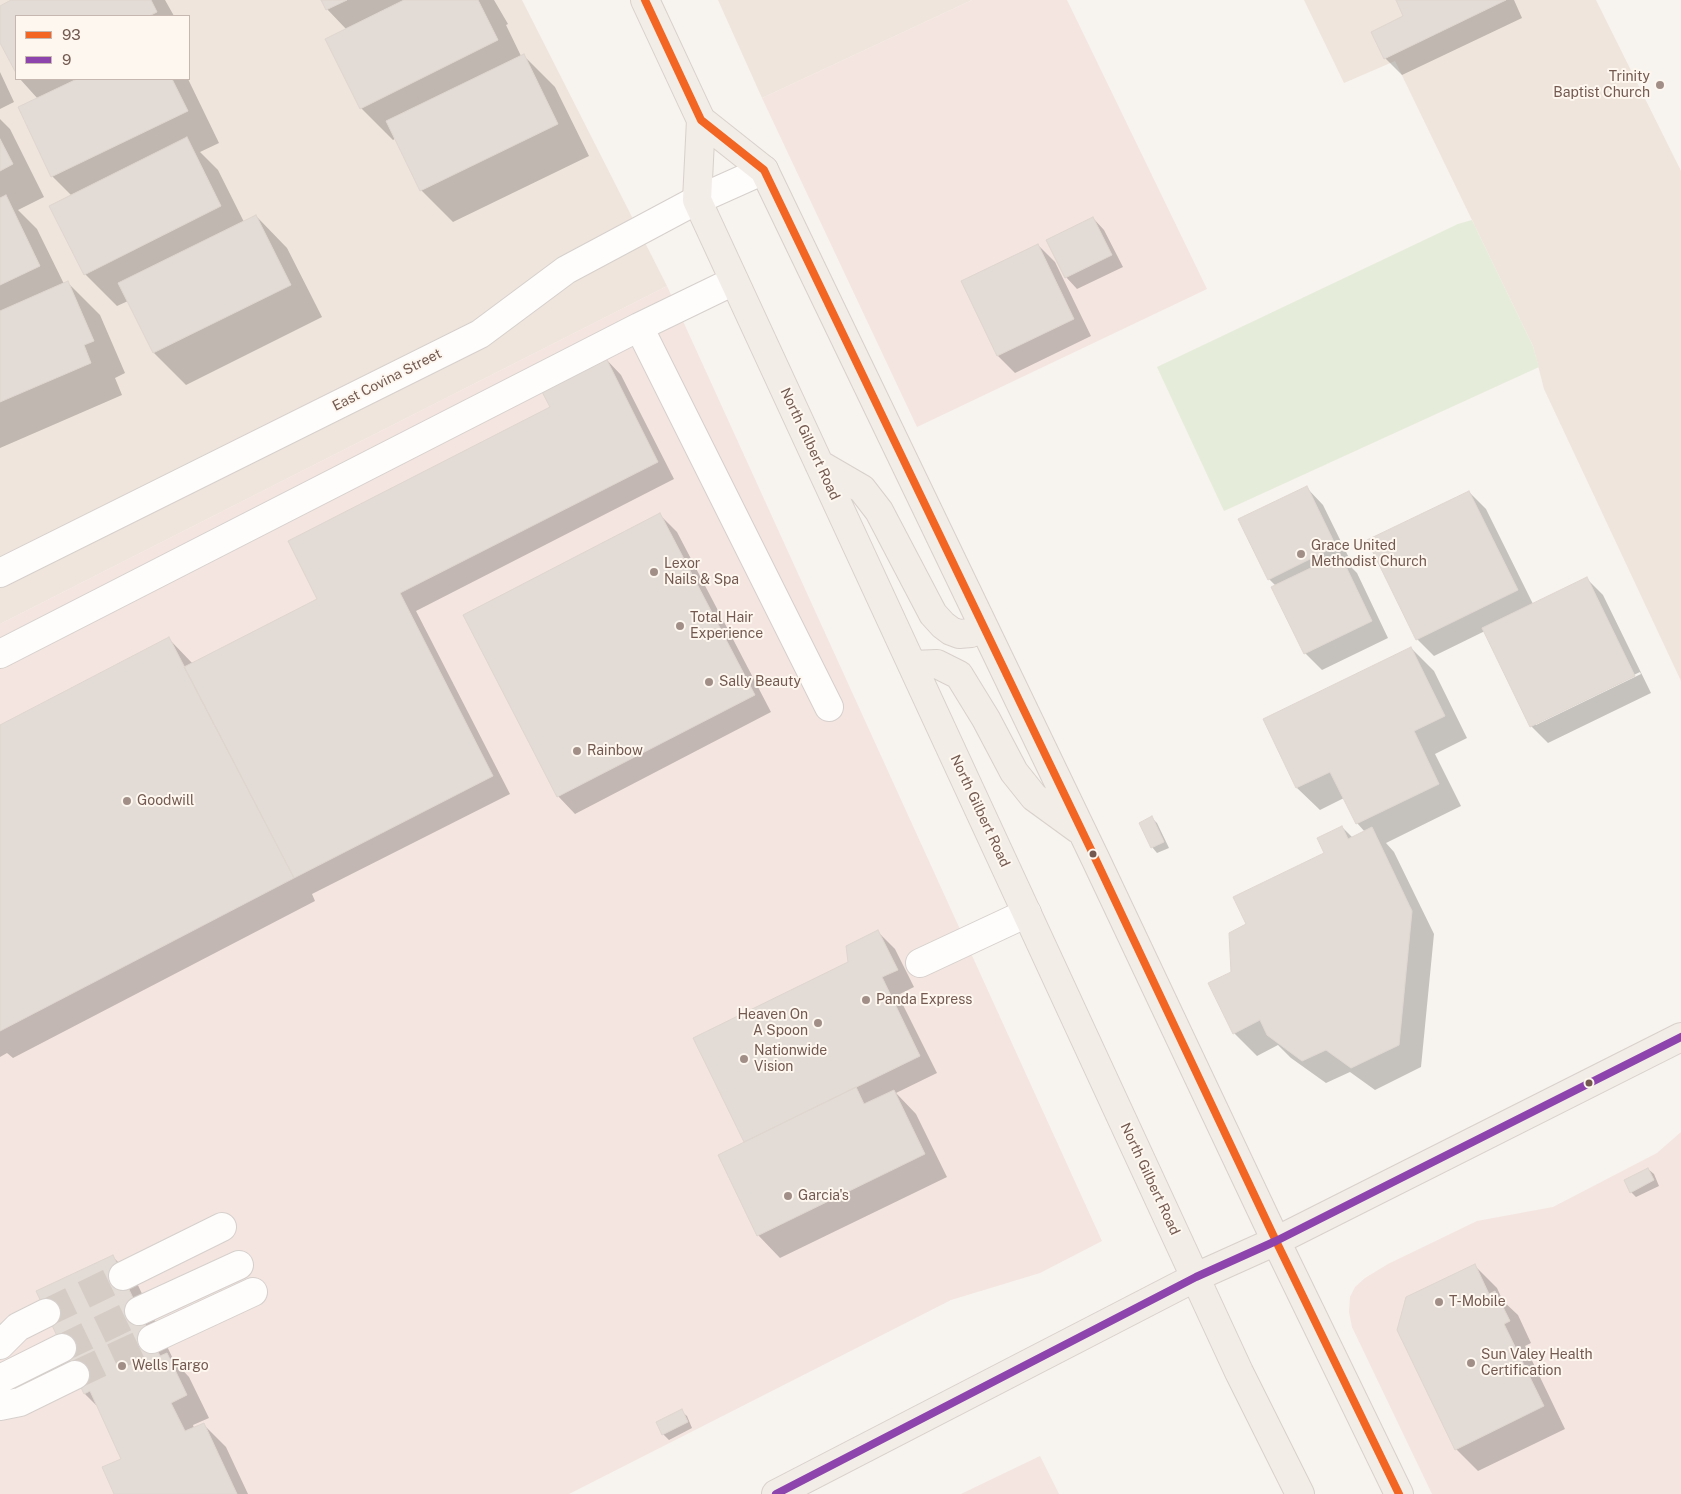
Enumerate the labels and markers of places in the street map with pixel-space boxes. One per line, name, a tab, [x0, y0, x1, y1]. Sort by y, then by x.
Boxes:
place label: Trinity Baptist Church	[1553, 69, 1650, 102]
marker: Trinity Baptist Church	[1654, 79, 1666, 91]
place label: Grace United Methodist Church	[1311, 538, 1427, 570]
marker: Grace United Methodist Church	[1295, 548, 1307, 560]
place label: Lexor Nails & Spa	[664, 556, 739, 588]
marker: Lexor Nails & Spa	[648, 566, 660, 578]
place label: Total Hair Experience	[690, 610, 763, 642]
marker: Total Hair Experience	[674, 620, 686, 632]
place label: Sally Beauty	[719, 674, 801, 690]
marker: Sally Beauty	[703, 676, 715, 688]
place label: Rainbow	[587, 743, 643, 759]
marker: Rainbow	[571, 745, 583, 757]
place label: Goodwill	[137, 793, 194, 809]
marker: Goodwill	[121, 795, 133, 807]
unlabelled marker	[1088, 849, 1098, 859]
place label: Panda Express	[876, 992, 972, 1008]
marker: Panda Express	[860, 994, 872, 1006]
place label: Heaven On A Spoon	[737, 1007, 808, 1040]
marker: Heaven On A Spoon	[812, 1017, 824, 1029]
place label: Nationwide Vision	[754, 1043, 827, 1076]
marker: Nationwide Vision	[738, 1053, 750, 1065]
unlabelled marker	[1584, 1078, 1594, 1088]
place label: Garcia's	[798, 1188, 849, 1204]
marker: Garcia's	[782, 1190, 794, 1202]
place label: T-Mobile	[1449, 1294, 1506, 1310]
marker: T-Mobile	[1433, 1296, 1445, 1308]
place label: Sun Valey Health Certification	[1481, 1347, 1593, 1380]
marker: Sun Valey Health Certification	[1465, 1357, 1477, 1369]
place label: Wells Fargo	[132, 1358, 209, 1374]
marker: Wells Fargo	[116, 1360, 128, 1372]

